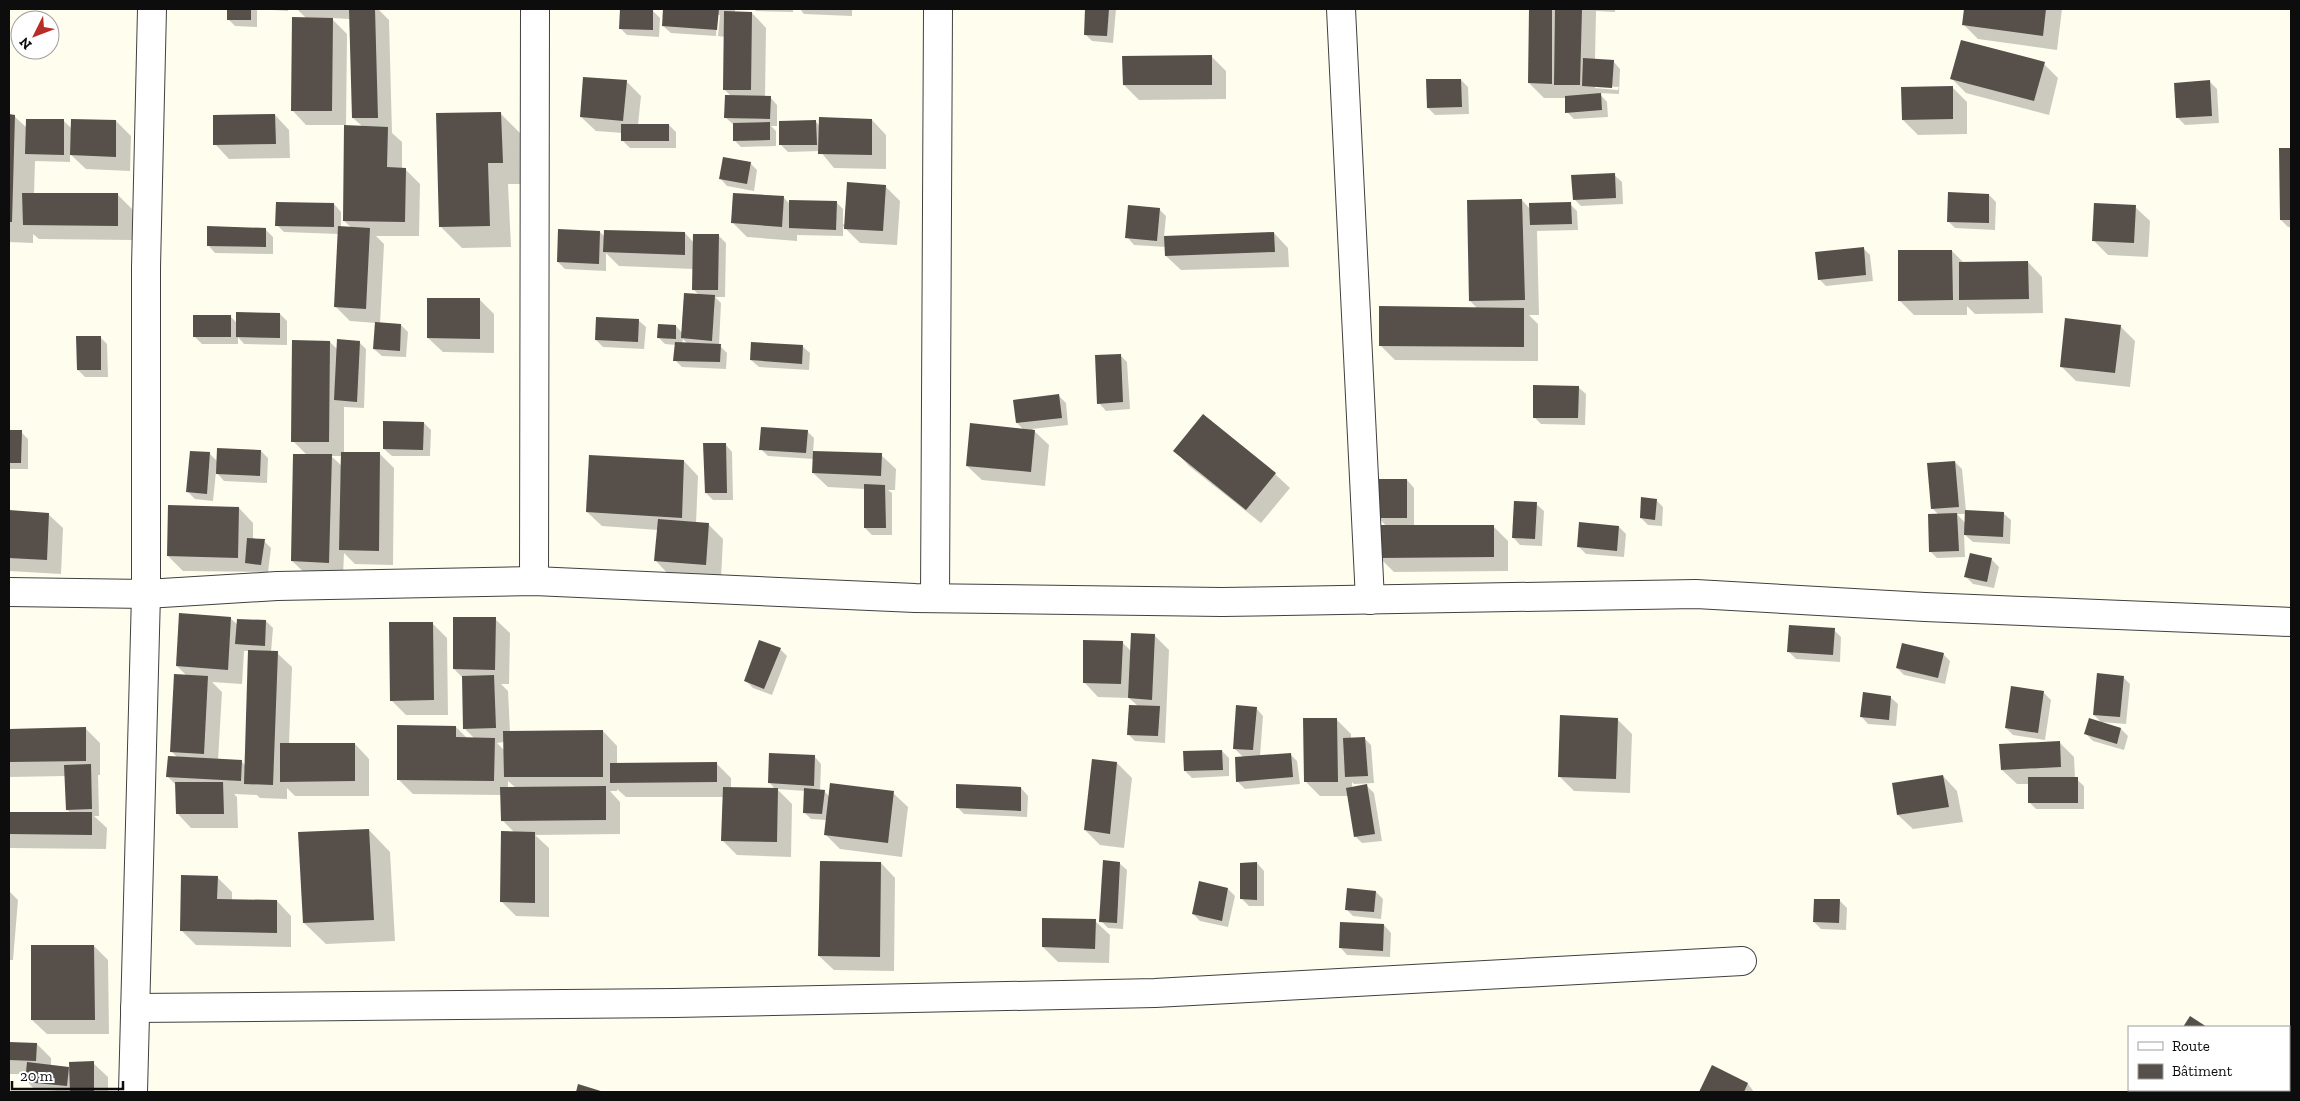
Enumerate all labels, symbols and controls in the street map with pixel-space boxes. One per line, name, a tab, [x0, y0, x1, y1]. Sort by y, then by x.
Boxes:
north arrow	[10, 10, 60, 60]
text: N	[16, 33, 36, 53]
legend	[2128, 1026, 2290, 1091]
text: Route	[2172, 1037, 2210, 1055]
scale bar	[12, 1058, 124, 1090]
text: Bâtiment	[2172, 1062, 2233, 1080]
text: 20 m	[20, 1067, 53, 1085]

